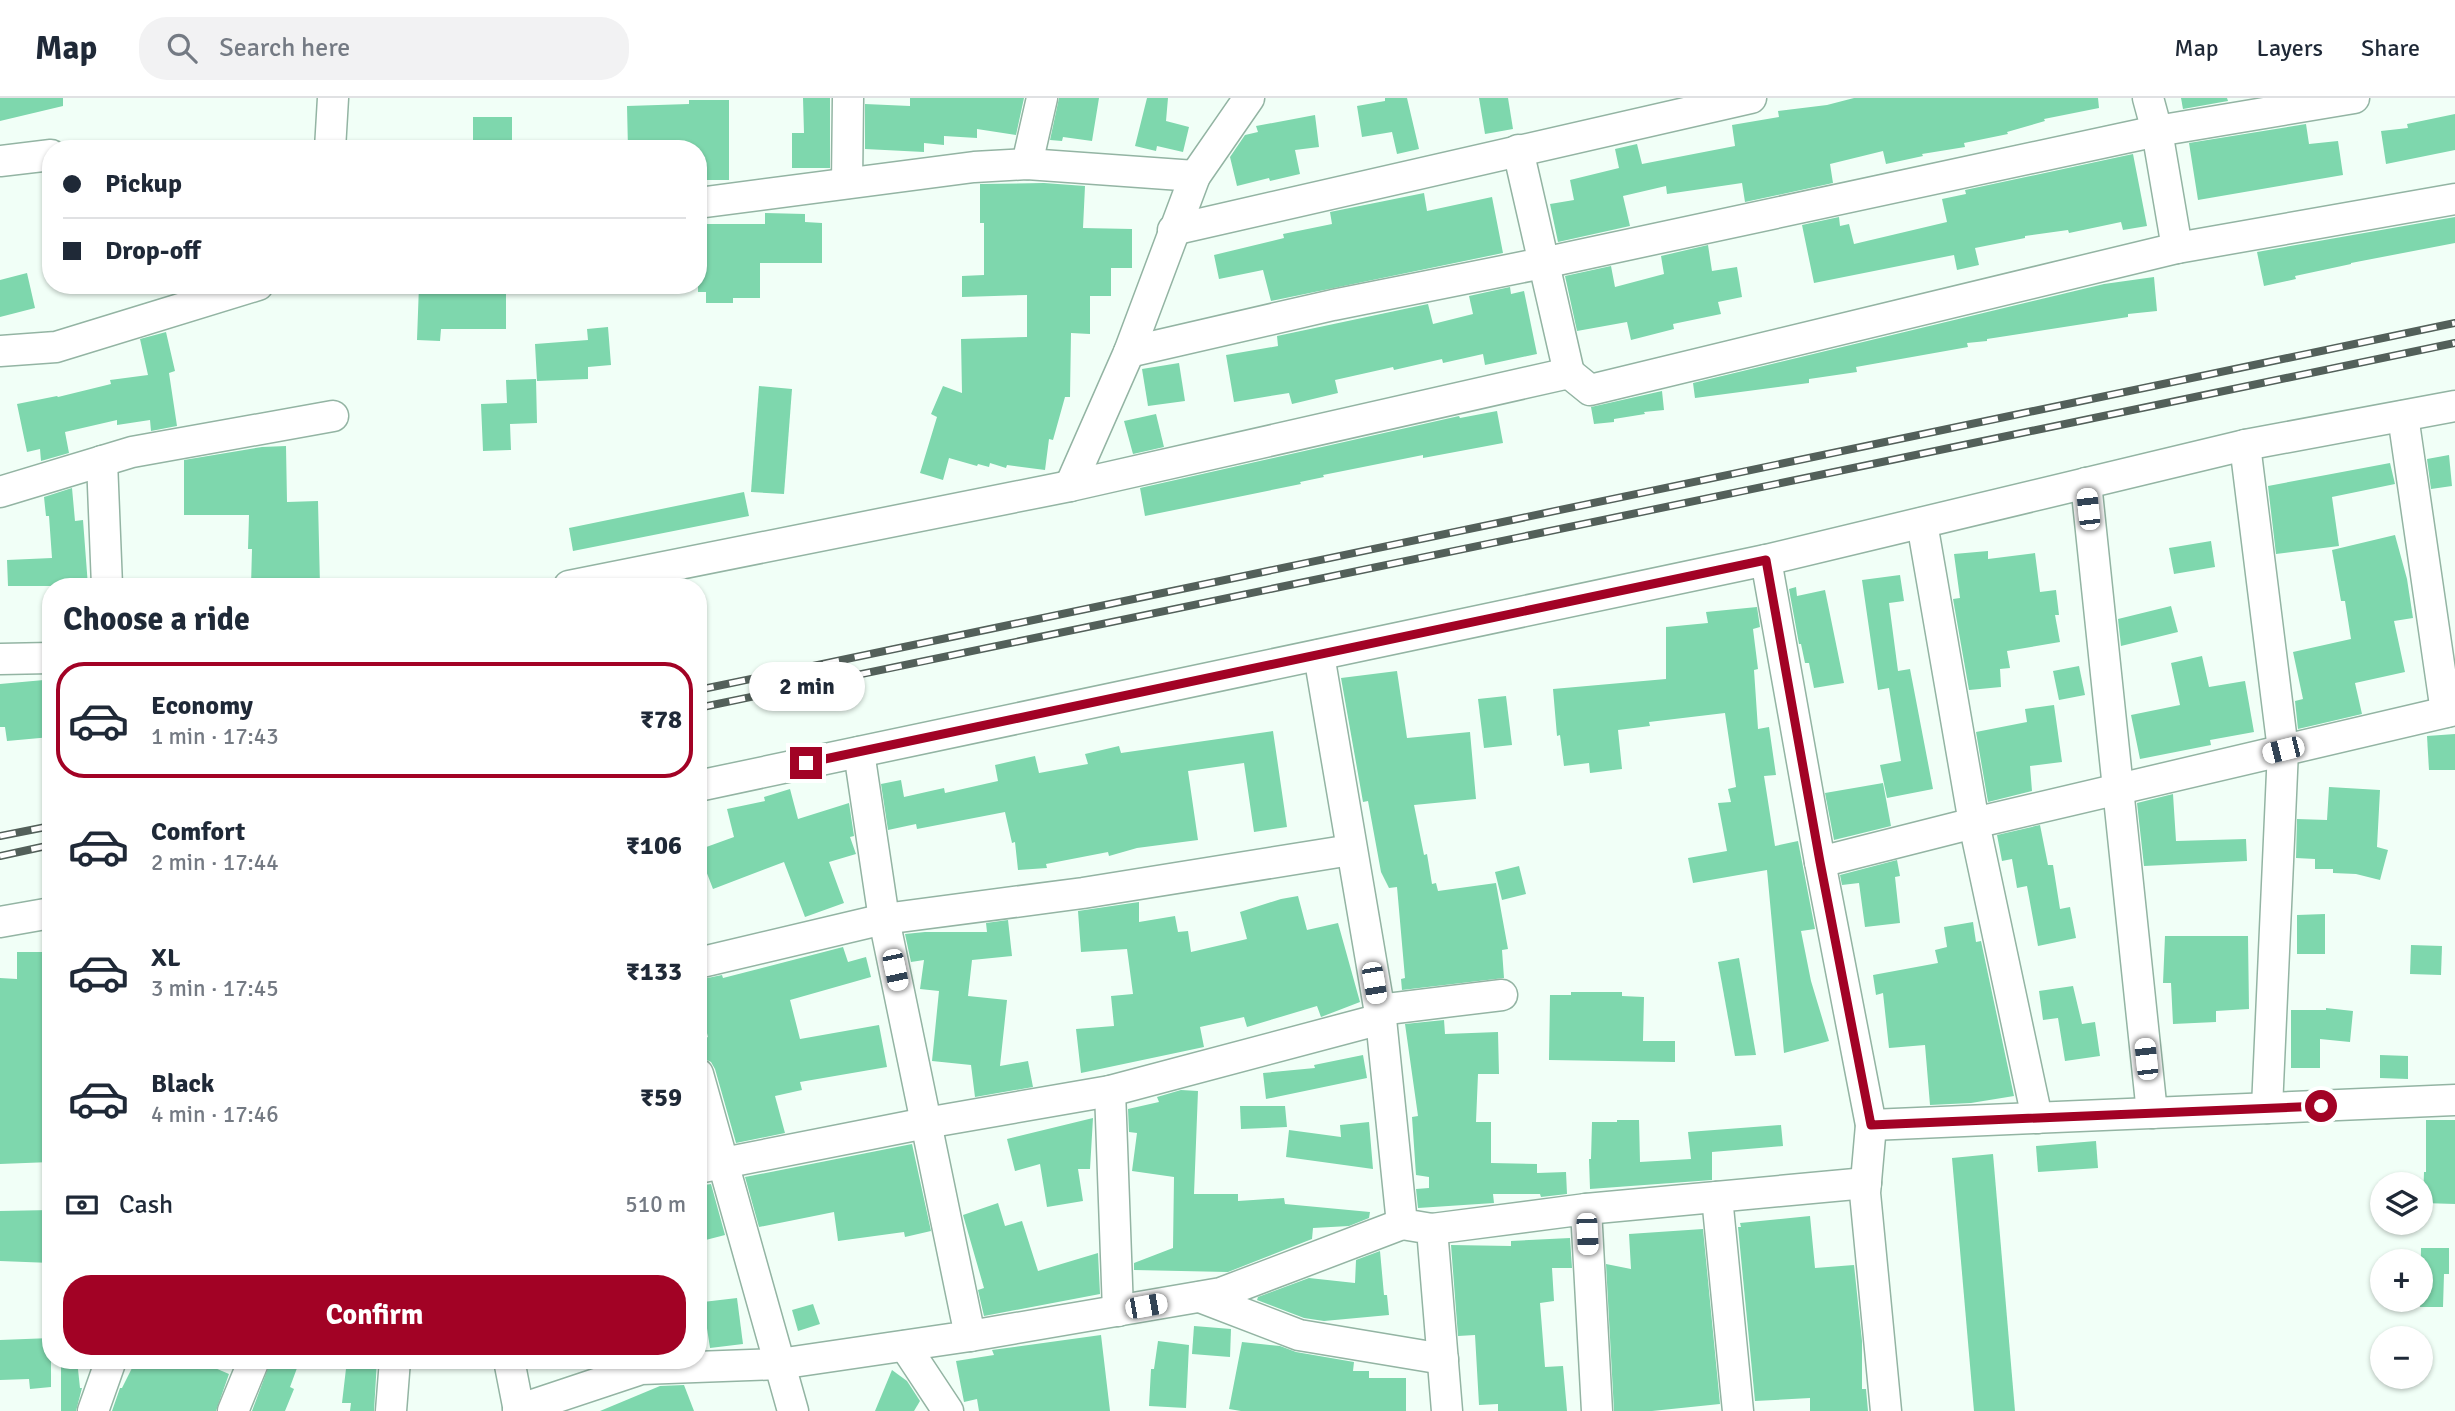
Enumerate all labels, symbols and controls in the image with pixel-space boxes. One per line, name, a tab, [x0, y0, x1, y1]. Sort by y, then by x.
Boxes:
search box	[139, 17, 629, 80]
text: Map	[35, 28, 97, 69]
icon: search	[163, 29, 201, 67]
text: Search here	[219, 32, 350, 64]
text: Map	[2174, 33, 2219, 63]
text: Layers	[2257, 33, 2323, 63]
text: Share	[2361, 33, 2420, 63]
text: Pickup	[105, 168, 182, 200]
text: Drop-off	[105, 235, 201, 267]
car	[2076, 487, 2101, 531]
text: Choose a ride	[63, 600, 250, 639]
callout: 2 min	[748, 662, 864, 710]
text: 2 min	[779, 672, 835, 701]
icon: car	[67, 689, 130, 752]
text: Economy	[151, 690, 253, 722]
text: ₹78	[640, 704, 682, 736]
text: 1 min · 17:43	[151, 722, 279, 751]
car	[2261, 735, 2306, 765]
route end	[790, 747, 822, 779]
icon: car	[67, 815, 130, 878]
text: Comfort	[151, 816, 245, 848]
text: ₹106	[626, 830, 682, 862]
text: 2 min · 17:44	[151, 848, 279, 877]
icon: car	[67, 941, 130, 1004]
text: XL	[151, 942, 181, 974]
car	[881, 947, 910, 993]
text: ₹133	[626, 956, 682, 988]
car	[1361, 960, 1388, 1006]
text: 3 min · 17:45	[151, 974, 279, 1003]
car	[2134, 1037, 2159, 1081]
icon: car	[67, 1067, 130, 1130]
text: Black	[151, 1068, 214, 1100]
text: ₹59	[640, 1082, 682, 1114]
route start	[2305, 1090, 2337, 1122]
text: 4 min · 17:46	[151, 1100, 279, 1129]
map controls	[2370, 1172, 2433, 1389]
button: layers	[2370, 1172, 2433, 1235]
icon: cash	[63, 1186, 101, 1224]
text: Cash	[119, 1189, 173, 1221]
text: 510 m	[625, 1190, 686, 1219]
car	[1576, 1212, 1599, 1256]
button: +	[2370, 1249, 2433, 1312]
button: Confirm	[63, 1275, 686, 1355]
car	[1124, 1292, 1169, 1320]
button: −	[2370, 1326, 2433, 1389]

